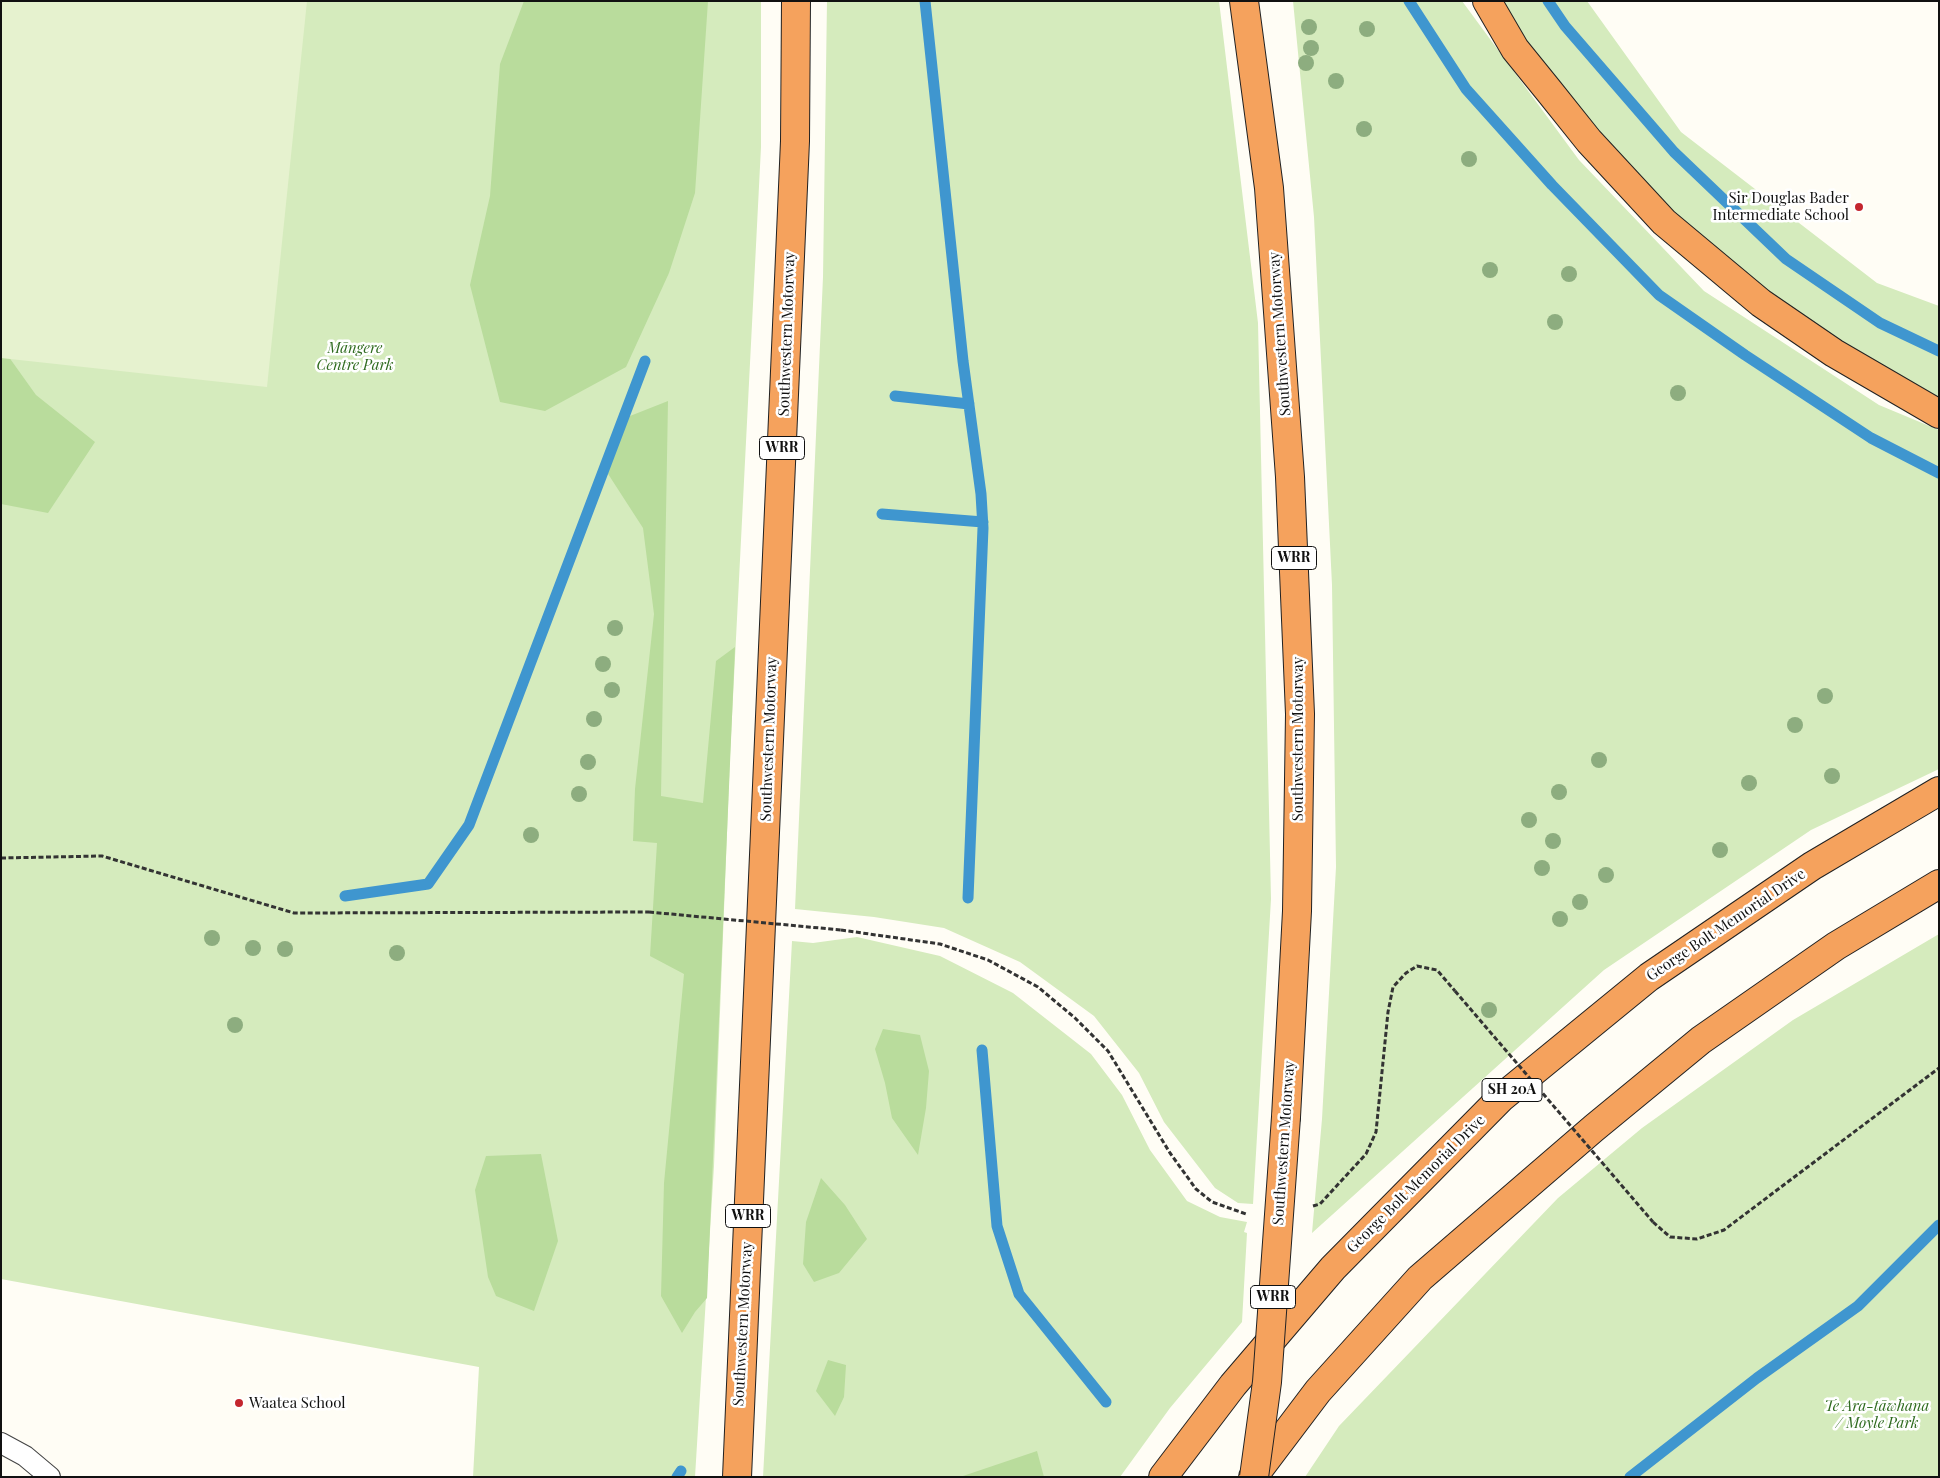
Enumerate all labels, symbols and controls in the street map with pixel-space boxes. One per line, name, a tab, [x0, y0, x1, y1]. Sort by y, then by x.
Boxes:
place label: Sir Douglas Bader Intermediate School	[1712, 189, 1849, 224]
marker: Sir Douglas Bader Intermediate School	[1853, 201, 1865, 213]
street label: Southwestern Motorway	[775, 251, 799, 417]
street label: Southwestern Motorway	[1265, 251, 1295, 417]
park label: Māngere Centre Park	[316, 339, 394, 374]
road number: WRR	[760, 436, 804, 459]
road number: WRR	[1272, 546, 1316, 570]
street label: Southwestern Motorway	[757, 656, 781, 822]
street label: Southwestern Motorway	[1289, 657, 1307, 821]
street label: George Bolt Memorial Drive	[1643, 865, 1809, 985]
street label: Southwestern Motorway	[1269, 1060, 1299, 1226]
road number: SH 20A	[1482, 1078, 1542, 1102]
street label: George Bolt Memorial Drive	[1343, 1111, 1489, 1257]
road number: WRR	[726, 1204, 770, 1228]
street label: Southwestern Motorway	[730, 1241, 756, 1407]
road number: WRR	[1250, 1285, 1296, 1308]
place label: Waatea School	[249, 1394, 346, 1412]
marker: Waatea School	[233, 1397, 245, 1409]
park label: Te Ara-tāwhana / Moyle Park	[1825, 1397, 1929, 1432]

